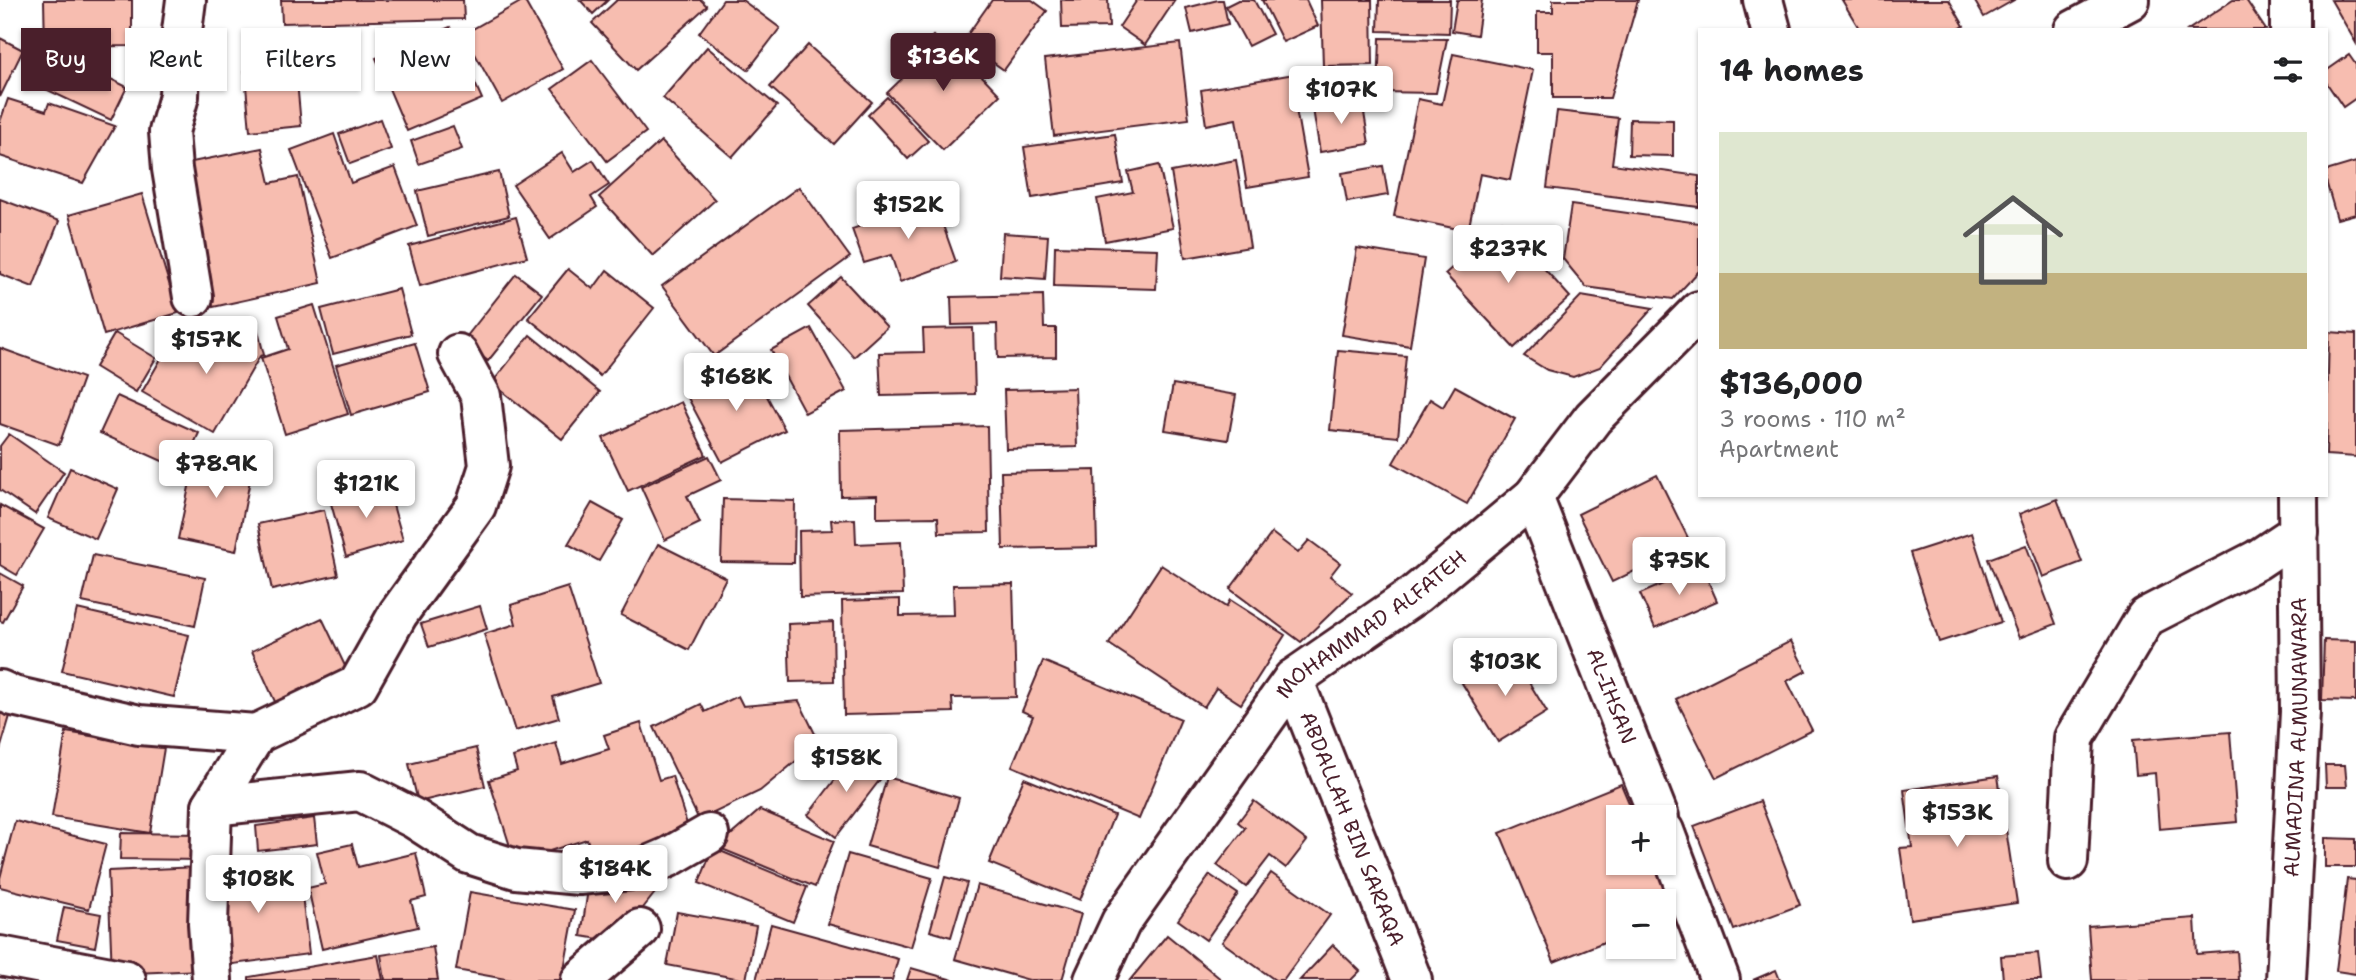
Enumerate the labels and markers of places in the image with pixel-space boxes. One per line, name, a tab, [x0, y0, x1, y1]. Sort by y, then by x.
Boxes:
pin: $136K	[894, 34, 992, 93]
pin: $107K	[1292, 66, 1390, 126]
pin: $152K	[859, 182, 957, 241]
pin: $237K	[1459, 226, 1557, 285]
pin: $157K	[157, 316, 255, 376]
pin: $168K	[687, 354, 785, 413]
pin: $78.9K	[159, 440, 273, 500]
pin: $121K	[317, 461, 415, 520]
pin: $75K	[1638, 538, 1720, 597]
pin: $103K	[1456, 638, 1554, 698]
pin: $158K	[797, 734, 895, 794]
pin: $153K	[1908, 790, 2006, 849]
pin: $184K	[566, 846, 664, 905]
pin: $108K	[209, 856, 307, 915]

